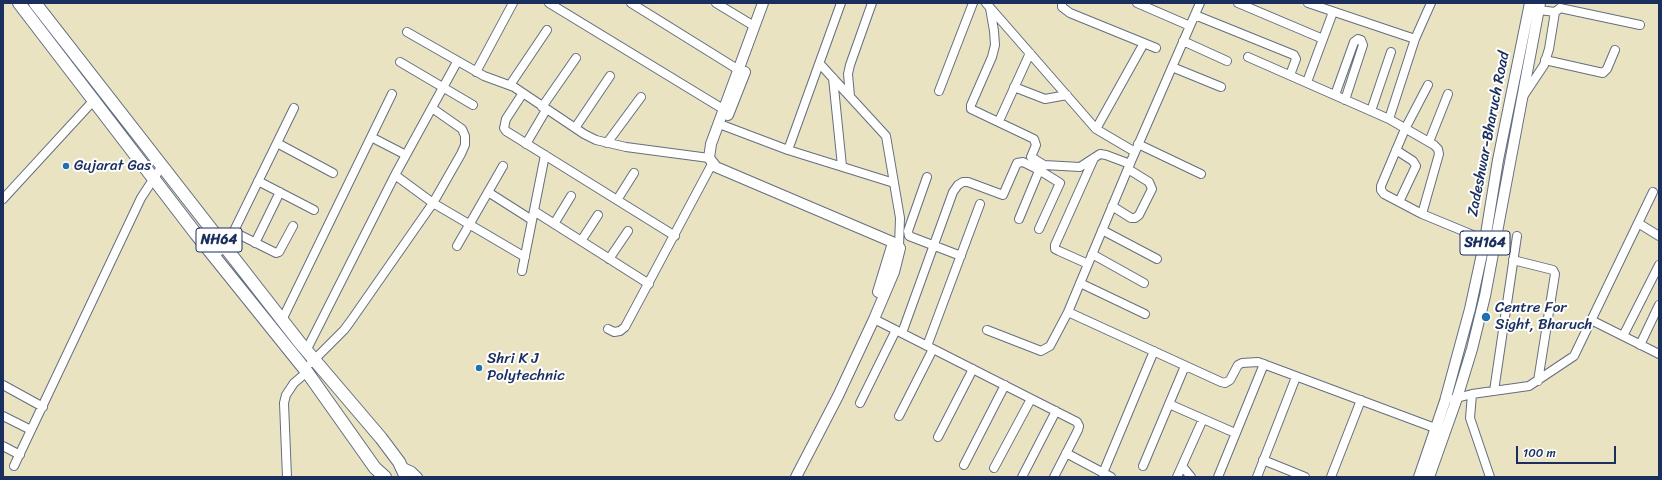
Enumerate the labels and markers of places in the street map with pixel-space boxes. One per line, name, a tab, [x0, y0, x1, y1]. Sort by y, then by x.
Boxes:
place label: Gujarat Gas	[74, 157, 151, 175]
marker: Gujarat Gas	[61, 161, 71, 171]
place label: Centre For Sight, Bharuch	[1495, 299, 1592, 334]
marker: Centre For Sight, Bharuch	[1480, 311, 1492, 323]
place label: Shri K J Polytechnic	[487, 350, 565, 385]
marker: Shri K J Polytechnic	[474, 363, 484, 373]

